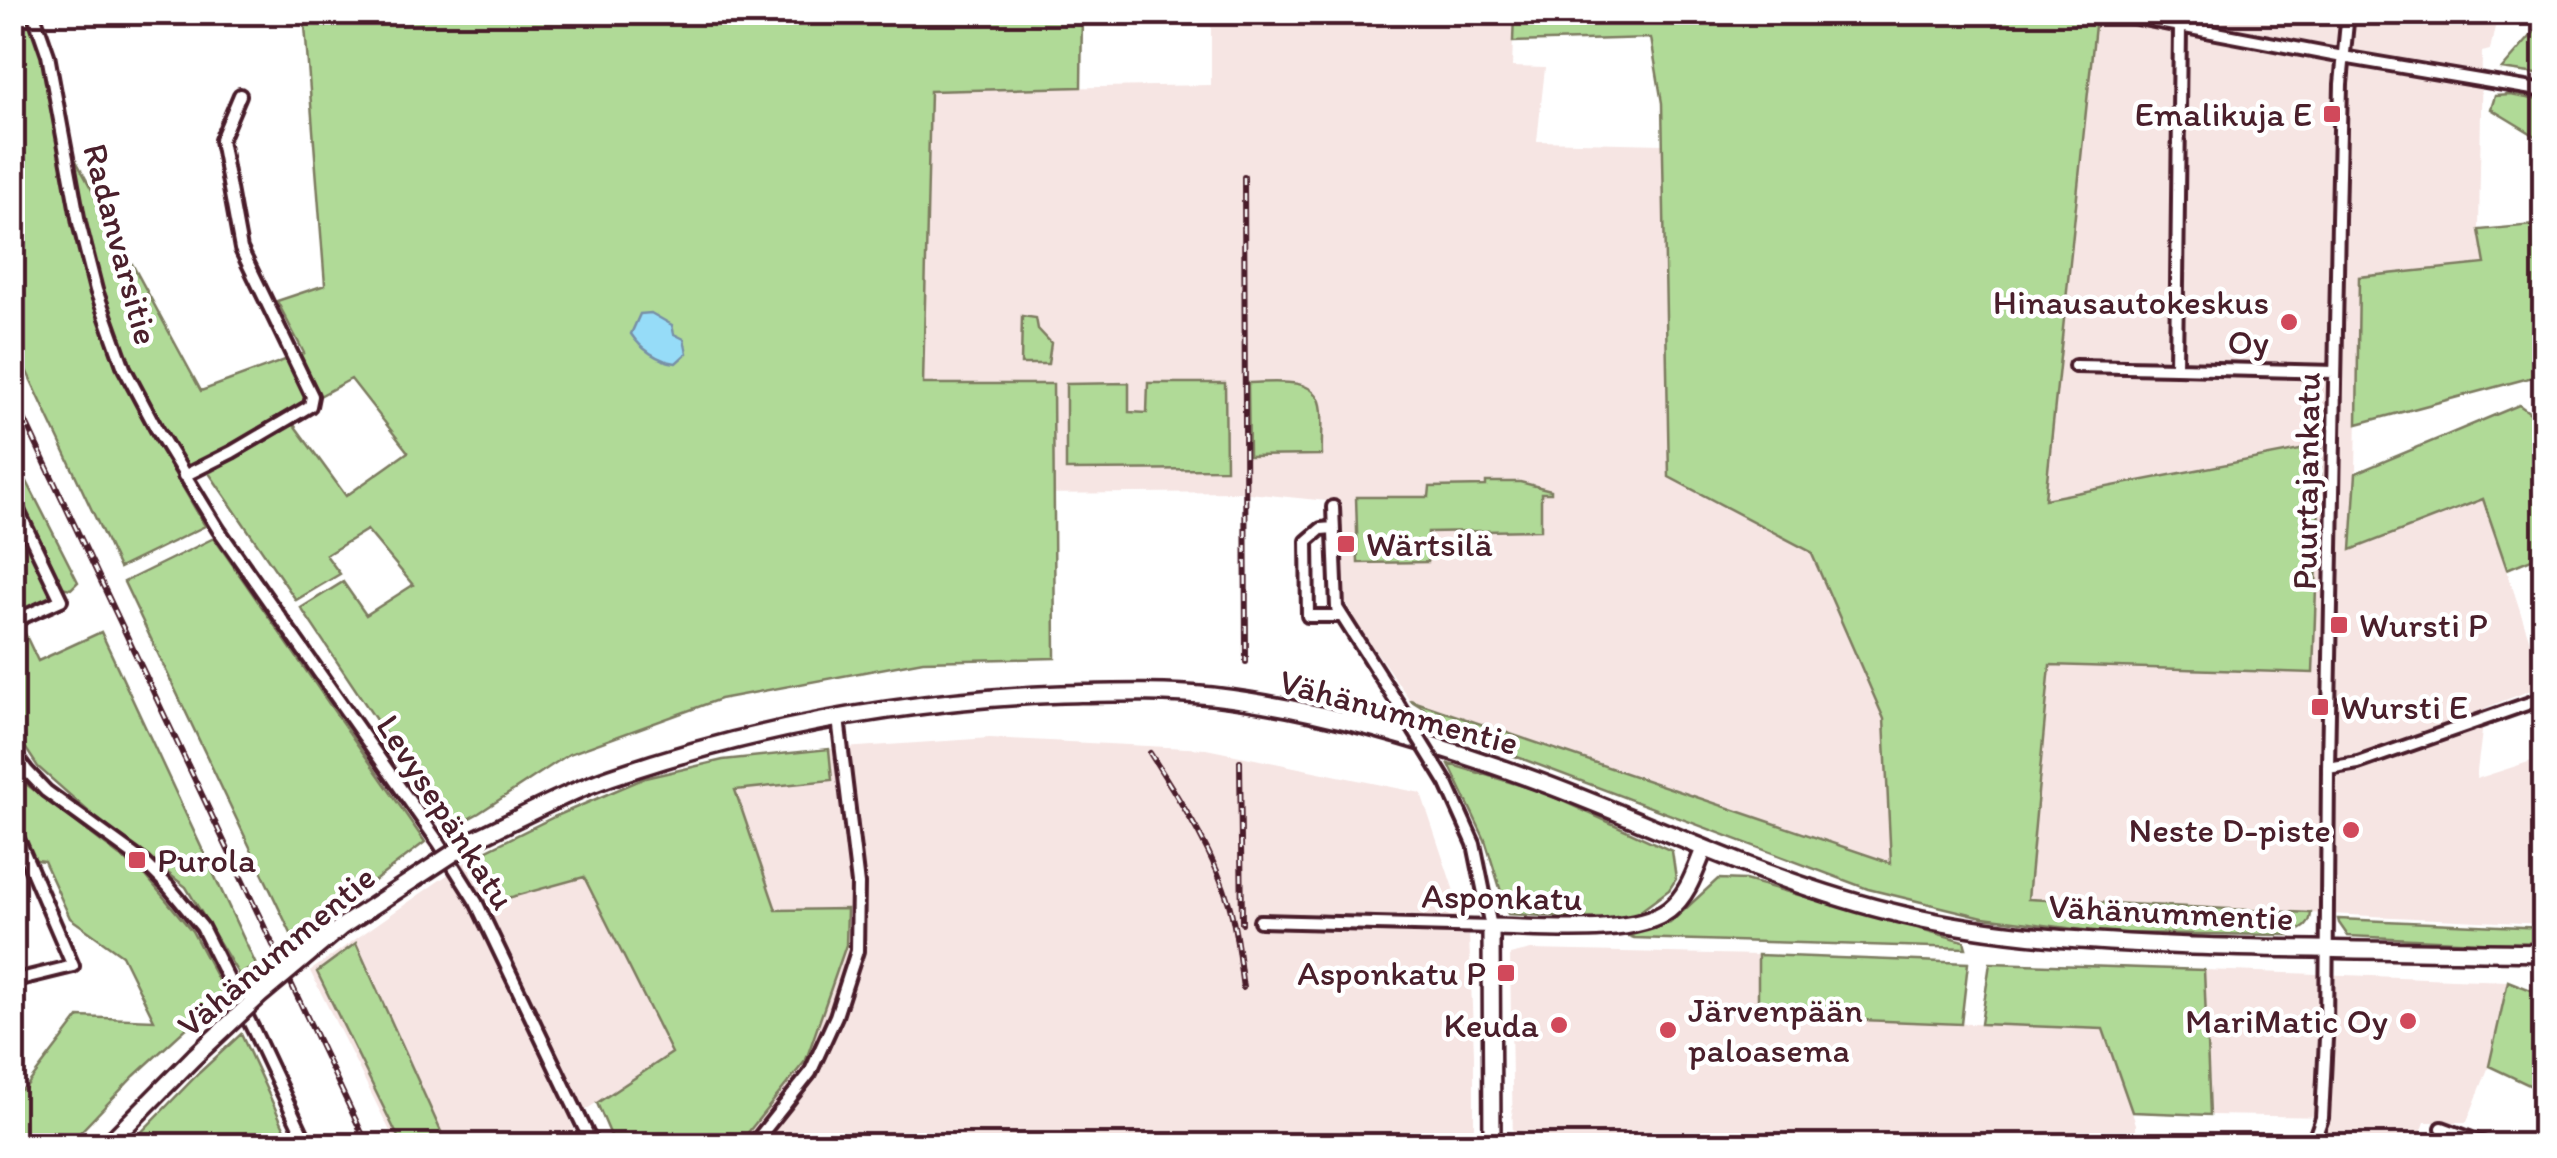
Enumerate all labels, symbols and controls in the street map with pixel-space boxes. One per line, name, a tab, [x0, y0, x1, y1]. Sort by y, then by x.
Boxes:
place label: Emalikuja E	[2135, 93, 2312, 135]
marker: Emalikuja E	[2321, 103, 2343, 125]
street label: Radanvarsitie	[74, 139, 168, 349]
place label: Hinausautokeskus Oy	[1993, 281, 2269, 363]
marker: Hinausautokeskus Oy	[2278, 311, 2300, 333]
street label: Puurtajankatu	[2283, 372, 2329, 590]
place label: Wärtsilä	[1366, 523, 1493, 565]
marker: Wärtsilä	[1335, 533, 1357, 555]
place label: Wursti P	[2359, 604, 2488, 646]
marker: Wursti P	[2328, 614, 2350, 636]
street label: Vähänummentie	[1275, 660, 1523, 764]
place label: Wursti E	[2340, 686, 2468, 728]
marker: Wursti E	[2309, 696, 2331, 718]
street label: Levysepänkatu	[368, 707, 524, 917]
place label: Neste D-piste	[2129, 809, 2331, 851]
marker: Neste D-piste	[2340, 819, 2362, 841]
place label: Purola	[157, 839, 256, 881]
marker: Purola	[126, 849, 148, 871]
street label: Vähänummentie	[168, 856, 384, 1046]
street label: Asponkatu	[1421, 875, 1583, 919]
street label: Vähänummentie	[2047, 885, 2295, 939]
place label: Asponkatu P	[1297, 952, 1486, 994]
marker: Asponkatu P	[1495, 962, 1517, 984]
place label: Järvenpään paloasema	[1688, 989, 1863, 1071]
place label: MariMatic Oy	[2185, 1000, 2388, 1042]
place label: Keuda	[1444, 1004, 1539, 1046]
marker: MariMatic Oy	[2397, 1010, 2419, 1032]
marker: Keuda	[1548, 1014, 1570, 1036]
marker: Järvenpään paloasema	[1657, 1019, 1679, 1041]

